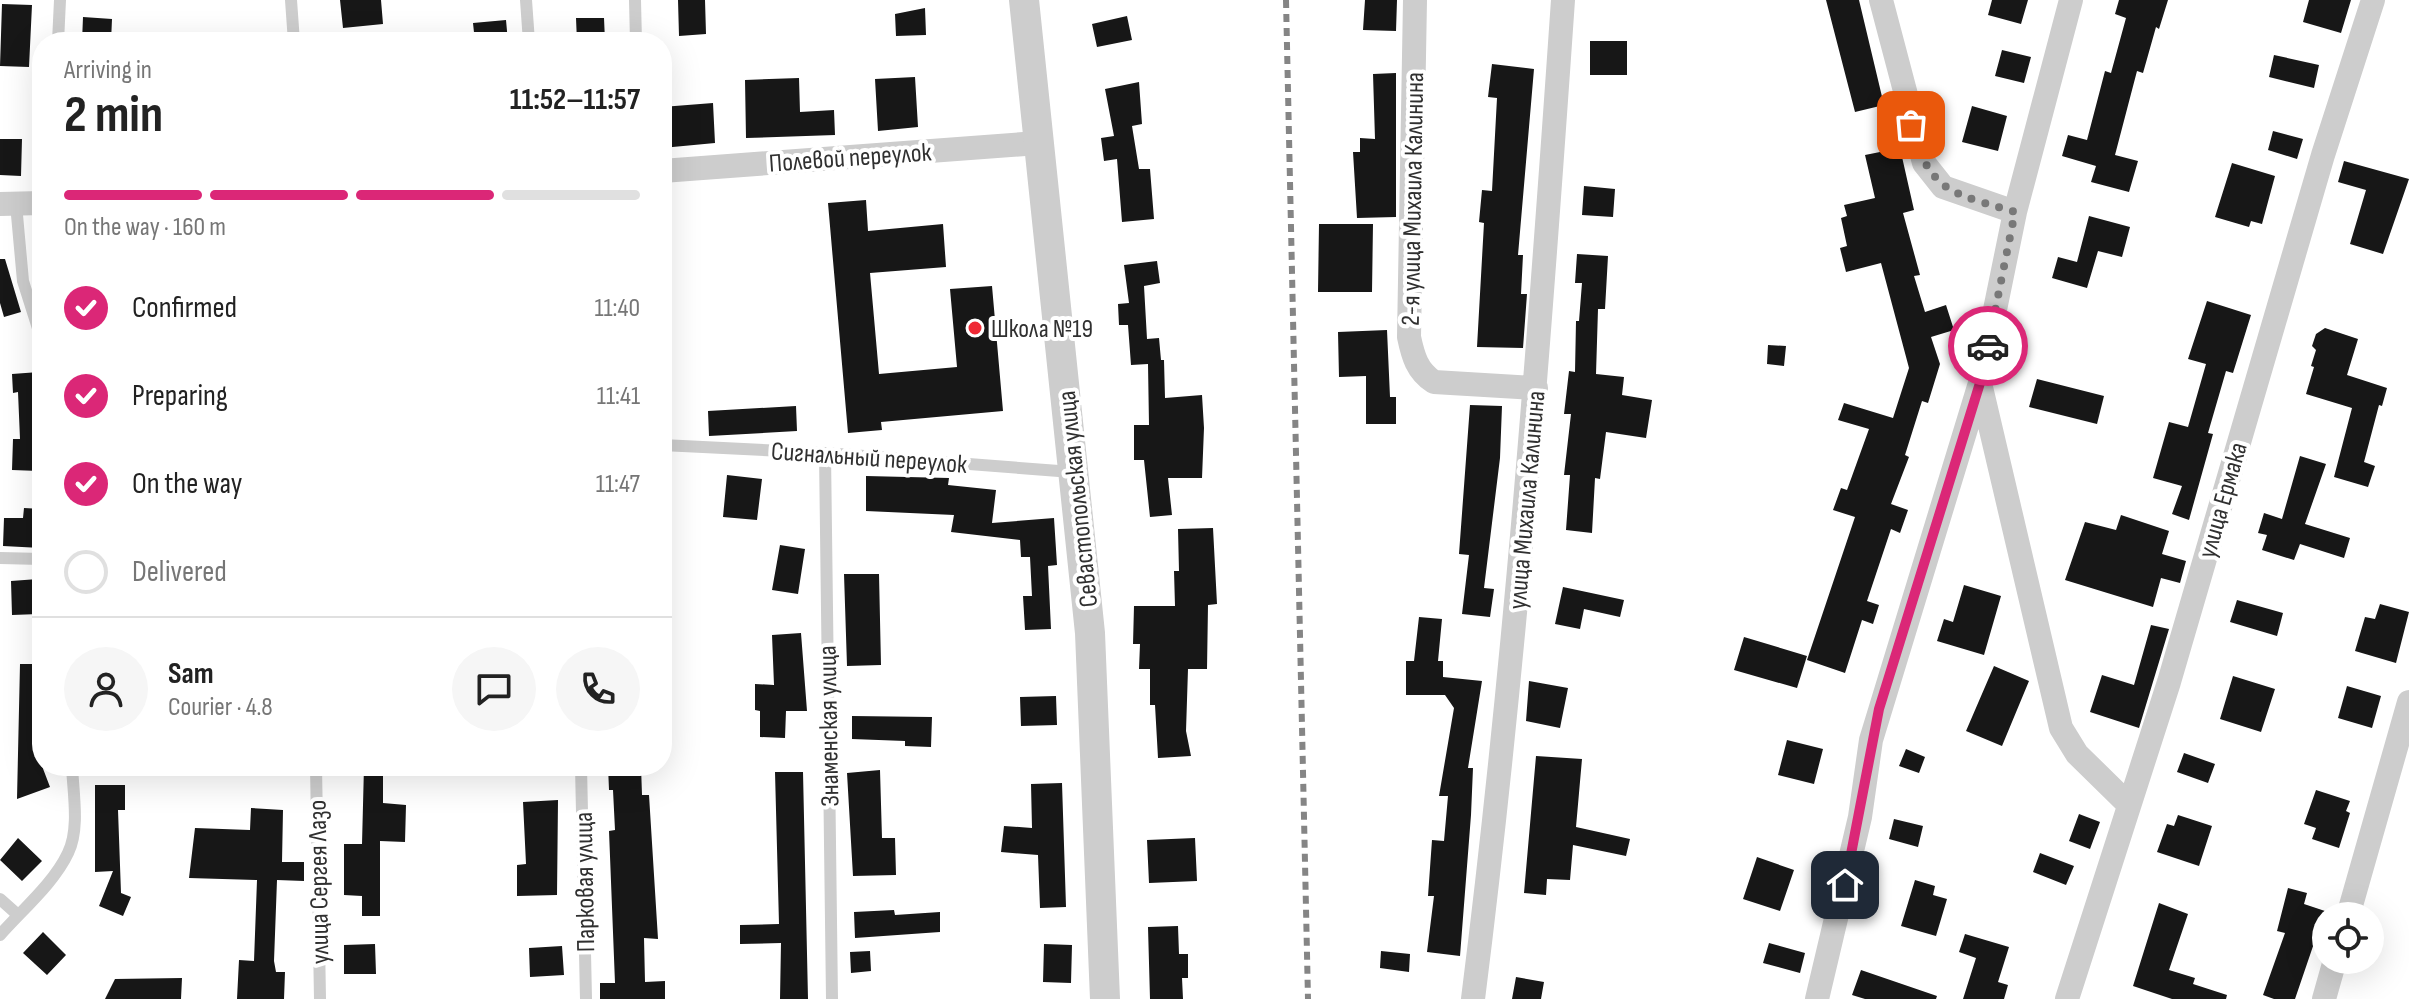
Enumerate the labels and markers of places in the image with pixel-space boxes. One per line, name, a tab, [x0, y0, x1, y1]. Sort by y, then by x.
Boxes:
pin	[1877, 91, 1945, 159]
place label: Школа №19	[991, 314, 1093, 345]
marker: Школа №19	[966, 319, 984, 337]
pin	[1811, 851, 1879, 919]

